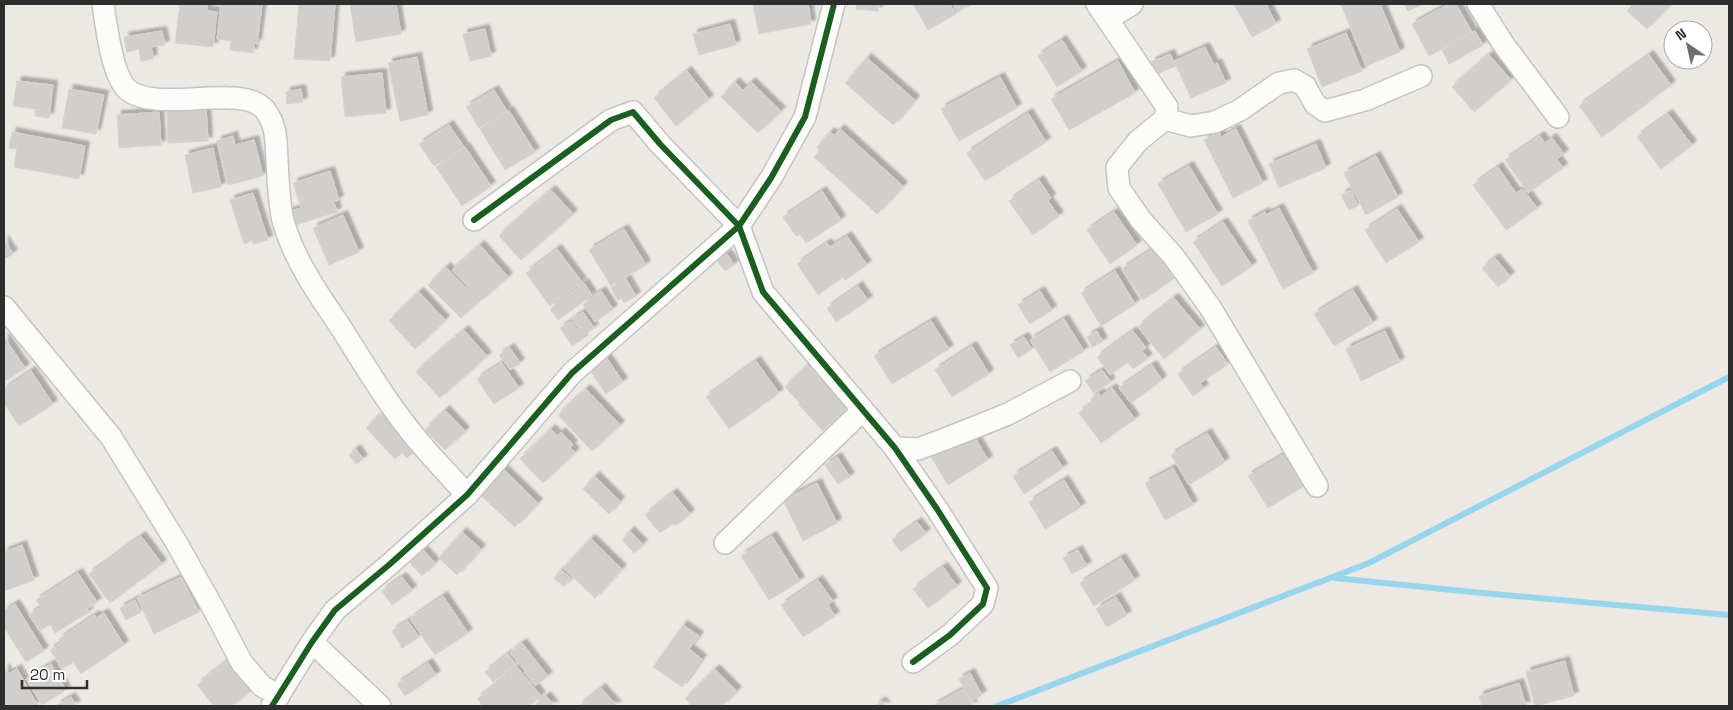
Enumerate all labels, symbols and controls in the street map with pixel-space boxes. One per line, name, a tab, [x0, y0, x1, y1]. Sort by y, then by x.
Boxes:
north arrow	[1663, 20, 1713, 70]
text: N	[1672, 24, 1690, 44]
scale bar	[22, 658, 88, 690]
text: 20 m	[30, 665, 65, 684]

